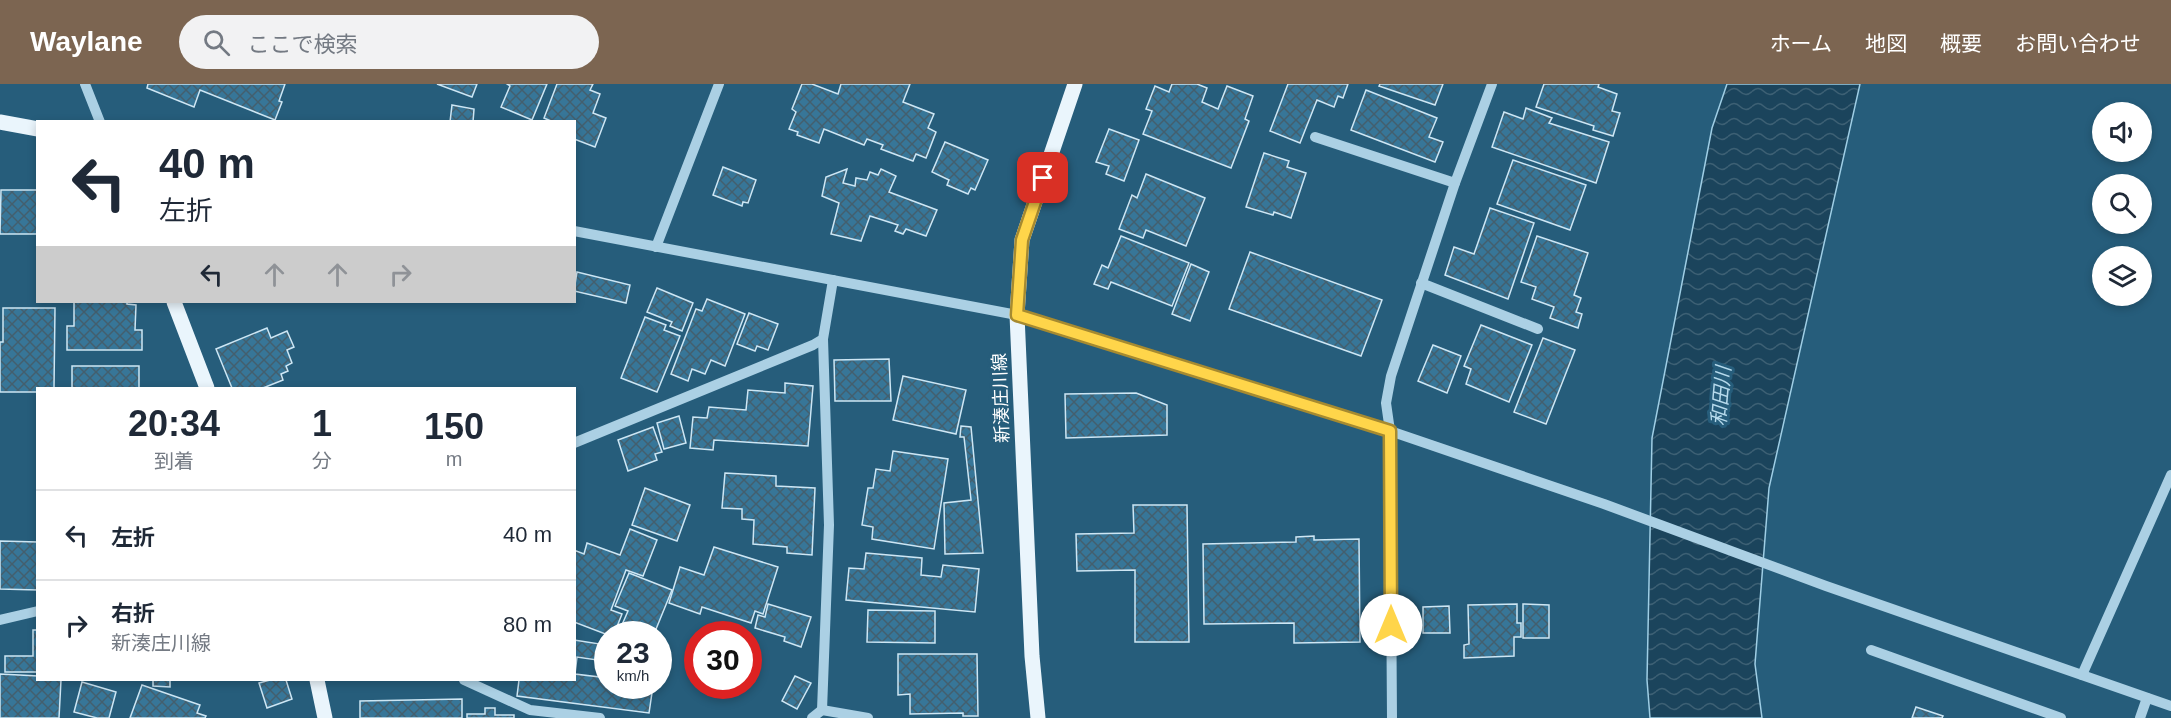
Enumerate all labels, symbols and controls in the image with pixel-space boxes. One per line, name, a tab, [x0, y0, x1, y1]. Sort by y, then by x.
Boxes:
search box	[179, 15, 599, 69]
text: Waylane	[30, 26, 143, 57]
icon: search	[200, 26, 233, 59]
text: ここで検索	[248, 32, 358, 57]
text: ホーム	[1770, 32, 1832, 55]
text: 地図	[1865, 32, 1907, 55]
text: 概要	[1940, 32, 1982, 55]
text: お問い合わせ	[2015, 32, 2141, 55]
map controls	[2092, 102, 2152, 306]
button: sound	[2092, 102, 2152, 162]
text: 40 m	[159, 140, 255, 187]
icon: left	[60, 144, 138, 222]
pin	[1017, 152, 1068, 203]
icon: arrive	[1026, 161, 1059, 194]
button: search	[2092, 174, 2152, 234]
text: 左折	[159, 196, 213, 226]
button: layers	[2092, 246, 2152, 306]
icon: left	[195, 258, 228, 291]
icon: ahead	[258, 258, 291, 291]
icon: ahead	[321, 258, 354, 291]
icon: right	[384, 258, 417, 291]
street label: 新湊庄川線	[989, 353, 1013, 443]
water label: 和田川	[1707, 363, 1735, 427]
text: 20:34	[128, 403, 220, 444]
text: 1	[312, 403, 332, 444]
text: 150	[424, 406, 484, 447]
text: m	[446, 448, 462, 470]
text: 到着	[154, 450, 194, 472]
text: 分	[312, 450, 332, 472]
icon: left	[60, 519, 93, 552]
text: 40 m	[503, 522, 552, 547]
text: 左折	[111, 525, 155, 550]
position arrow	[1359, 593, 1423, 657]
text: 右折	[111, 601, 155, 626]
icon: right	[60, 609, 93, 642]
text: 80 m	[503, 612, 552, 637]
speed limit sign: 30	[684, 621, 762, 699]
text: 新湊庄川線	[111, 632, 211, 654]
text: 23	[616, 636, 650, 669]
text: km/h	[617, 667, 649, 684]

